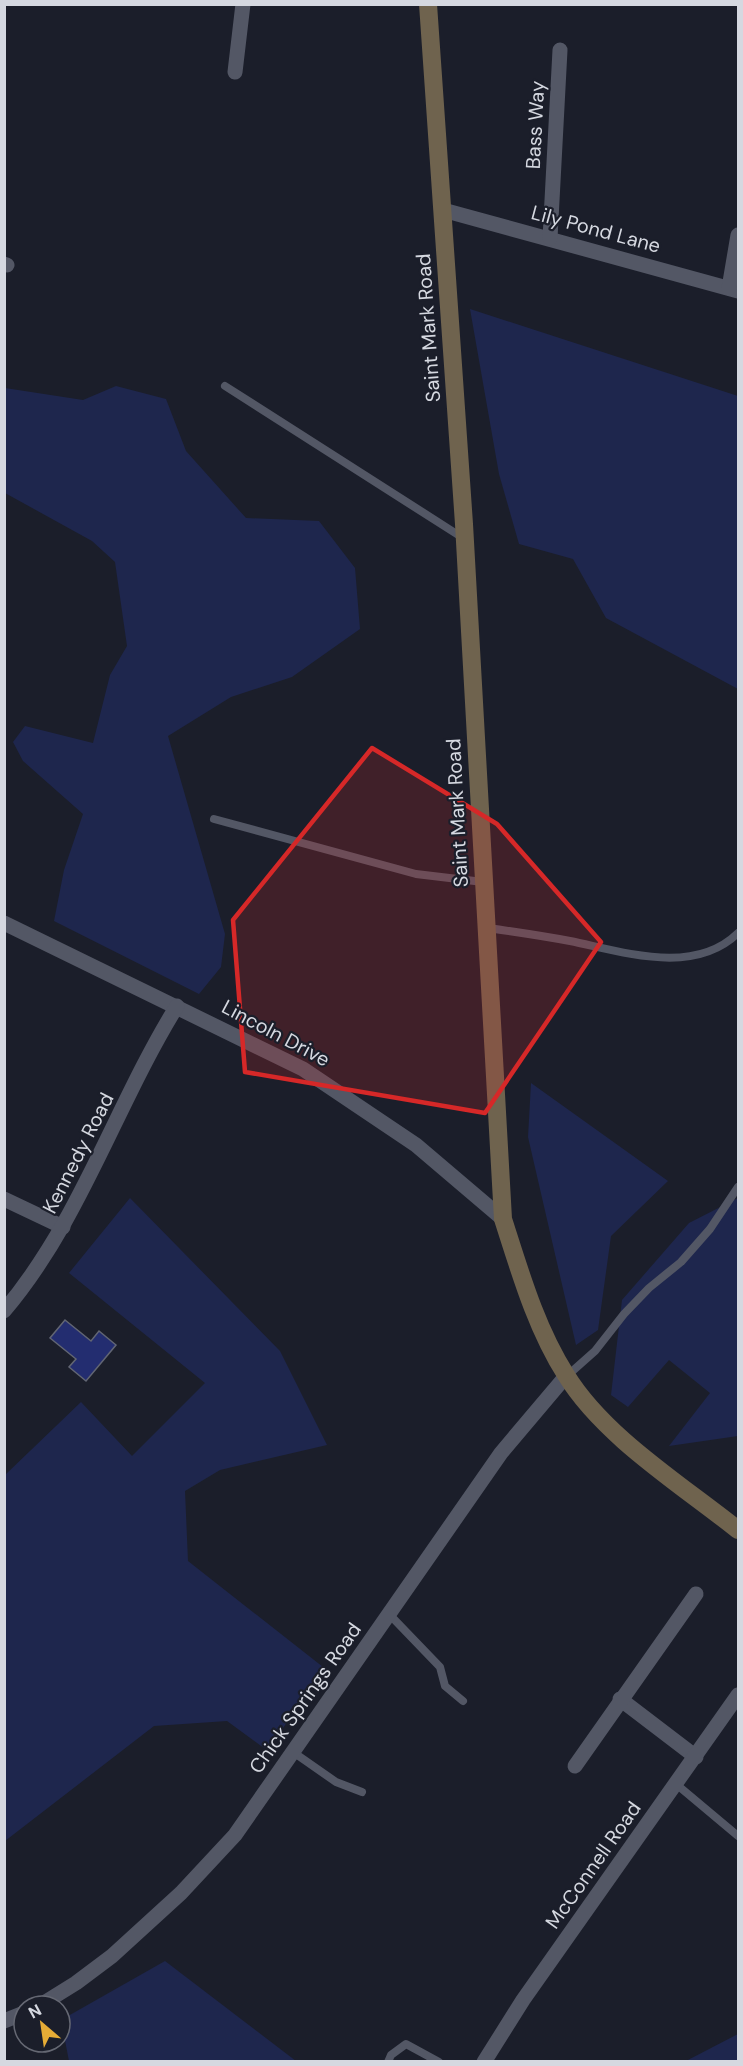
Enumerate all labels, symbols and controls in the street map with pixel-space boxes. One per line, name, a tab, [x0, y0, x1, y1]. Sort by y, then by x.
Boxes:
street label: Bass Way	[520, 80, 550, 170]
street label: Lily Pond Lane	[529, 199, 663, 259]
street label: Saint Mark Road	[410, 253, 446, 403]
street label: Saint Mark Road	[440, 738, 474, 888]
street label: Lincoln Drive	[217, 994, 335, 1072]
street label: Kennedy Road	[36, 1088, 120, 1218]
street label: Chick Springs Road	[243, 1617, 367, 1779]
street label: McConnell Road	[539, 1796, 647, 1934]
north arrow	[12, 1994, 72, 2054]
text: N	[25, 1999, 45, 2023]

